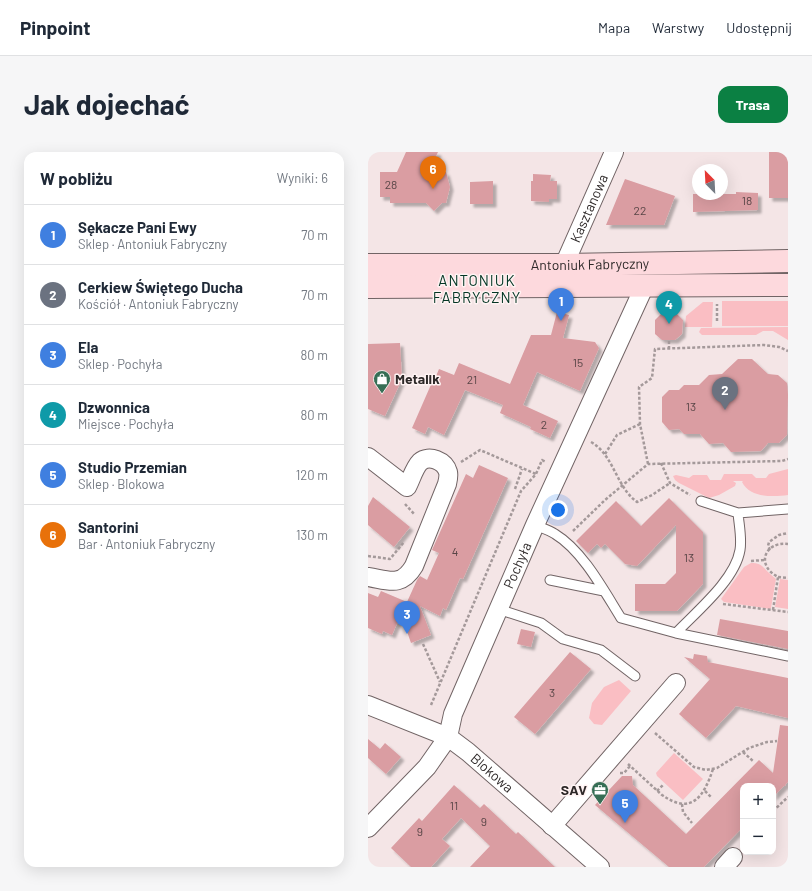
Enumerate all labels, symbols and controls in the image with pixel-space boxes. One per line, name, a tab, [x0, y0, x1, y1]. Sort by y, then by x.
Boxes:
text: Pinpoint	[20, 16, 90, 39]
text: Mapa	[598, 19, 630, 36]
text: Warstwy	[652, 19, 704, 36]
text: Udostępnij	[726, 19, 792, 36]
button: Trasa	[718, 86, 788, 123]
text: Jak dojechać	[24, 87, 190, 121]
pin: 6	[420, 156, 446, 189]
north arrow	[692, 164, 728, 200]
text: W pobliżu	[40, 168, 113, 188]
text: Wyniki: 6	[277, 170, 328, 186]
street label: Kasztanowa	[566, 171, 611, 245]
house number: 28	[385, 177, 397, 191]
house number: 18	[742, 193, 752, 207]
house number: 22	[634, 203, 646, 217]
text: Sękacze Pani Ewy	[78, 218, 197, 236]
text: 1	[51, 227, 55, 243]
text: 70 m	[301, 227, 328, 243]
text: Sklep · Antoniuk Fabryczny	[78, 236, 227, 252]
street label: Antoniuk Fabryczny	[531, 254, 650, 273]
district label: ANTONIUK FABRYCZNY	[433, 271, 521, 306]
text: Cerkiew Świętego Ducha	[78, 278, 243, 296]
text: 2	[49, 287, 57, 303]
text: 70 m	[301, 287, 328, 303]
pin: 1	[548, 288, 574, 321]
pin: 4	[656, 291, 682, 324]
text: Kościół · Antoniuk Fabryczny	[78, 296, 239, 312]
text: Ela	[78, 338, 98, 356]
text: 3	[49, 347, 57, 363]
text: 80 m	[301, 347, 328, 363]
house number: 15	[573, 355, 583, 369]
text: Sklep · Pochyła	[78, 356, 162, 372]
shop icon: Metalik	[372, 369, 392, 394]
place label: Metalik	[395, 370, 440, 387]
house number: 21	[467, 372, 477, 386]
pin: 2	[712, 377, 738, 410]
text: Dzwonnica	[78, 398, 150, 416]
house number: 13	[686, 399, 696, 413]
text: 4	[49, 407, 57, 423]
text: 80 m	[301, 407, 328, 423]
text: Miejsce · Pochyła	[78, 416, 174, 432]
house number: 2	[541, 417, 547, 431]
text: Studio Przemian	[78, 458, 187, 476]
text: 5	[49, 467, 57, 483]
text: 120 m	[296, 467, 328, 483]
text: Sklep · Blokowa	[78, 476, 164, 492]
your location	[548, 500, 568, 520]
text: Santorini	[78, 518, 139, 536]
text: 6	[50, 527, 56, 543]
text: 130 m	[296, 527, 328, 543]
text: Bar · Antoniuk Fabryczny	[78, 536, 215, 552]
street label: Pochyła	[499, 539, 535, 591]
house number: 4	[452, 544, 458, 558]
house number: 13	[684, 550, 694, 564]
pin: 3	[394, 601, 420, 634]
house number: 3	[549, 685, 555, 699]
street label: Blokowa	[468, 749, 517, 796]
office icon: SAV	[590, 780, 610, 805]
place label: SAV	[561, 781, 587, 798]
map controls	[740, 783, 776, 855]
button: +	[740, 783, 776, 819]
pin: 5	[612, 790, 638, 823]
house number: 11	[450, 798, 458, 812]
house number: 9	[481, 814, 487, 828]
button: −	[740, 819, 776, 855]
house number: 9	[417, 824, 423, 838]

